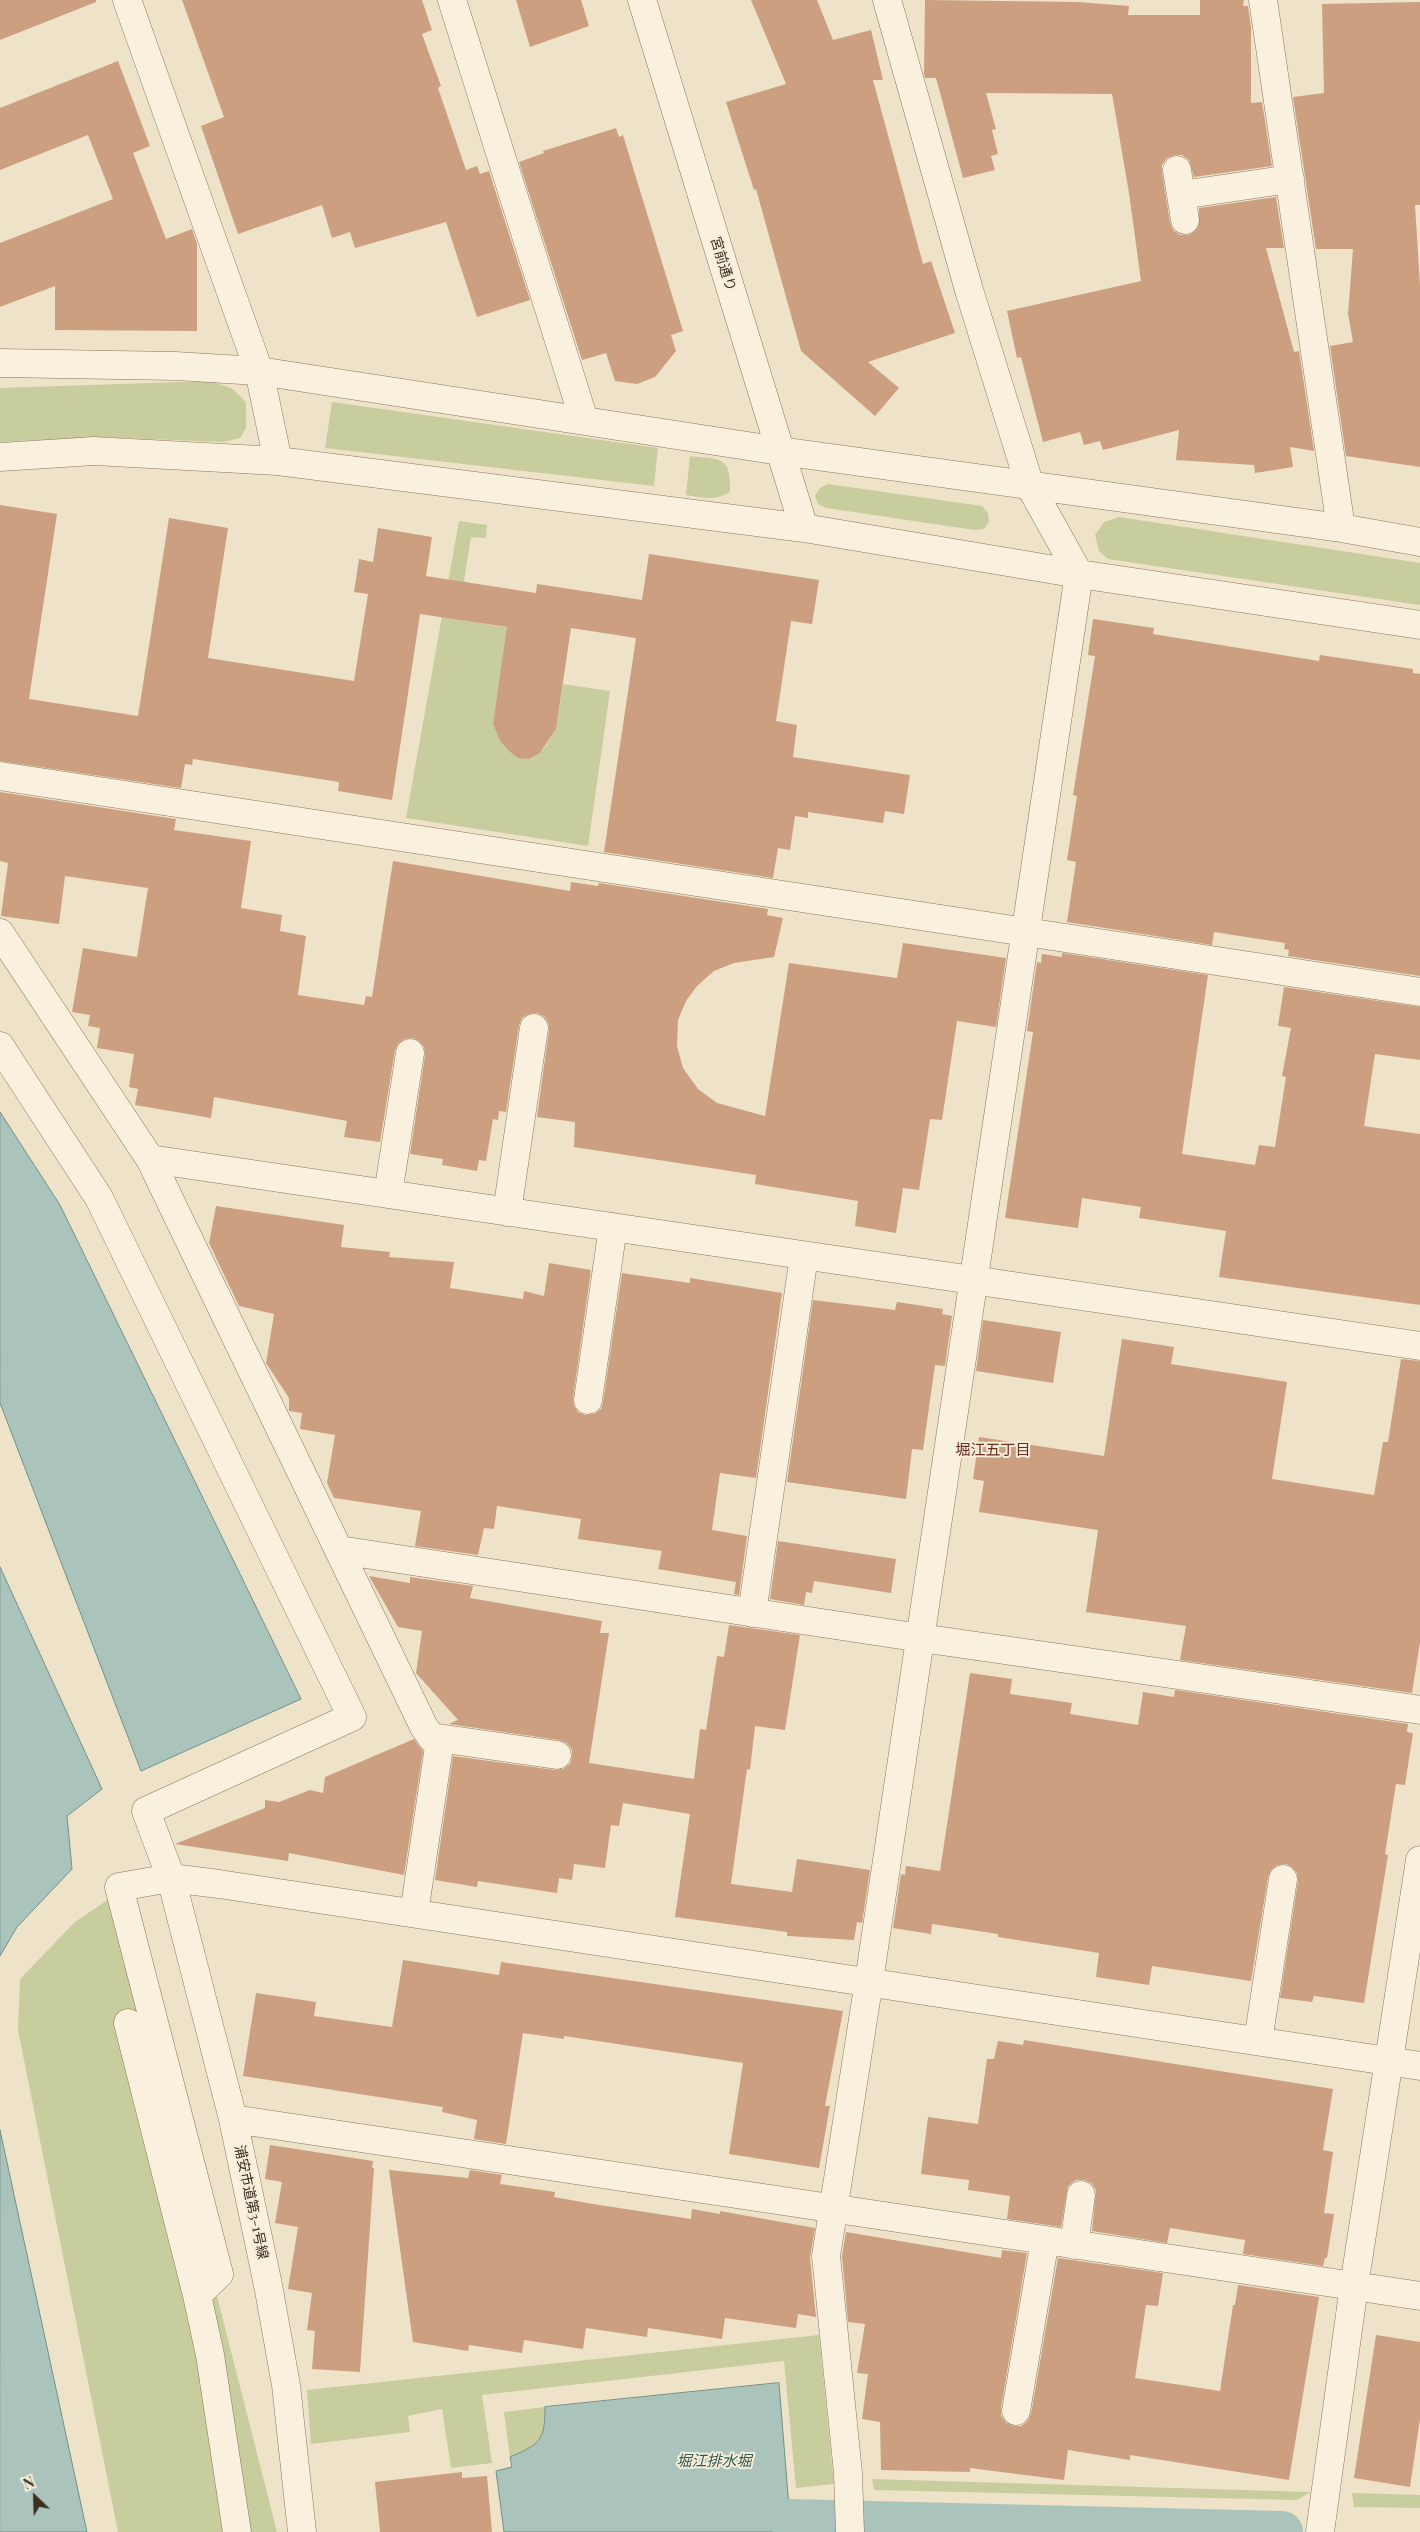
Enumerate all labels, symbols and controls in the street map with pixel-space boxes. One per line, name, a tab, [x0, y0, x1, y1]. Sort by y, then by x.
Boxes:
street label: 宮前通り	[707, 235, 739, 293]
district label: 堀江五丁目	[956, 1441, 1030, 1459]
street label: 浦安市道第3-1号線	[231, 2143, 271, 2261]
water label: 堀江排水堀	[677, 2452, 751, 2470]
north arrow	[10, 2472, 60, 2522]
text: N	[20, 2472, 37, 2494]

